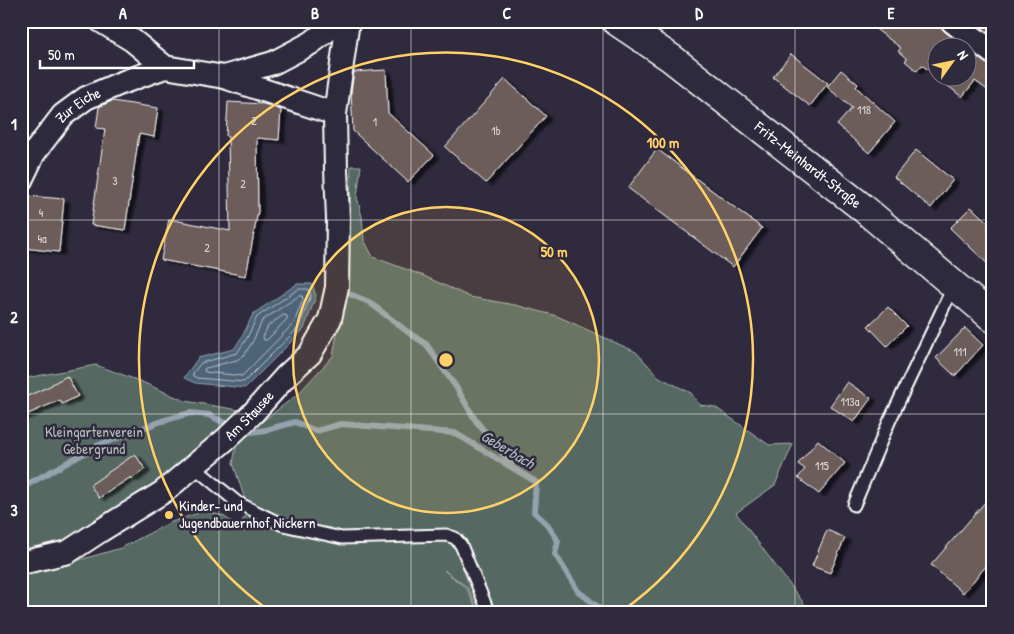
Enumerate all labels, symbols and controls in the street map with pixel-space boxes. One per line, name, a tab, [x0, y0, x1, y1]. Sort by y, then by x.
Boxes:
text: A	[119, 2, 127, 24]
text: B	[311, 2, 319, 24]
text: C	[503, 2, 512, 24]
text: D	[695, 2, 703, 24]
text: E	[887, 2, 895, 24]
scale bar	[40, 38, 194, 70]
north arrow	[926, 38, 976, 88]
text: 50 m	[48, 44, 75, 65]
text: N	[953, 46, 974, 63]
street label: Zur Eiche	[50, 82, 104, 127]
house number: 118	[857, 101, 871, 118]
house number: 2	[251, 112, 257, 129]
text: 1	[11, 113, 17, 135]
house number: 1	[373, 113, 377, 130]
street label: Fritz-Meinhardt-Straße	[750, 116, 866, 213]
house number: 1b	[491, 122, 501, 139]
text: 100 m	[647, 132, 679, 153]
house number: 3	[112, 172, 118, 189]
house number: 2	[240, 175, 246, 192]
house number: 4	[39, 204, 44, 221]
house number: 4a	[37, 230, 47, 247]
house number: 2	[204, 239, 210, 256]
text: 50 m	[541, 241, 567, 262]
text: 2	[10, 306, 18, 328]
house number: 111	[953, 343, 967, 360]
centre of rings	[437, 351, 455, 369]
street label: Am Stausee	[220, 386, 278, 445]
house number: 113a	[841, 393, 860, 410]
park label: Kleingartenverein Gebergrund	[45, 421, 143, 459]
water label: Geberbach	[477, 424, 540, 474]
house number: 115	[815, 457, 829, 474]
place label: Kinder- und Jugendbauernhof Nickern	[179, 495, 316, 533]
text: 3	[10, 499, 18, 521]
marker: Kinder- und Jugendbauernhof Nickern	[163, 509, 175, 521]

